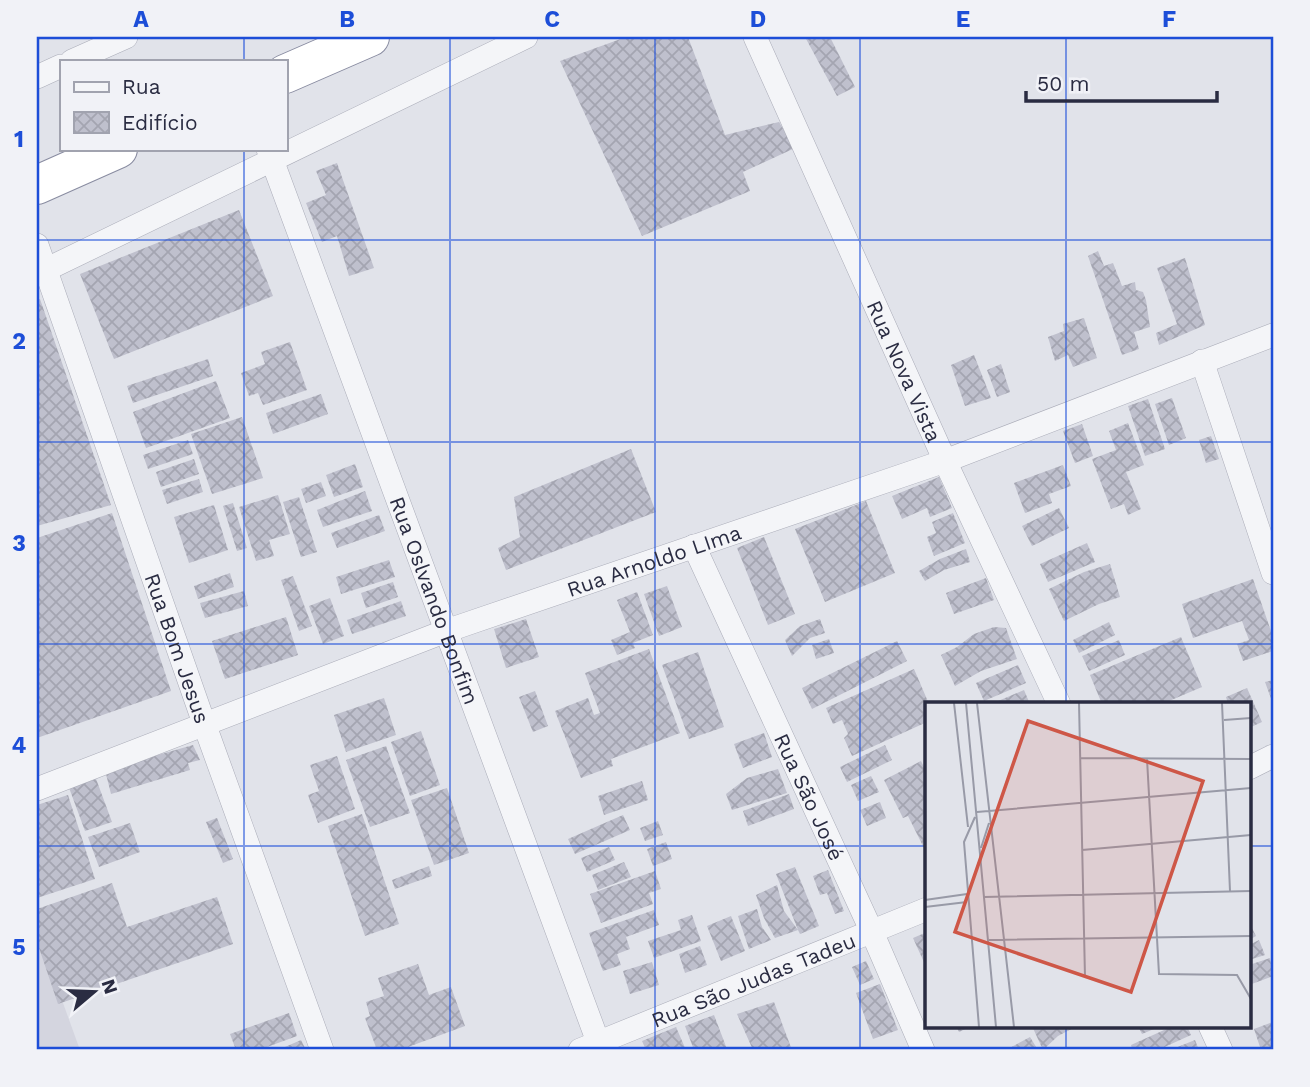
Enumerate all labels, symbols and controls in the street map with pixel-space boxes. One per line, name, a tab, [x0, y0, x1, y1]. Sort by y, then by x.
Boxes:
text: A	[133, 6, 149, 33]
text: B	[339, 6, 355, 33]
text: C	[544, 6, 560, 33]
text: D	[750, 6, 766, 33]
text: E	[956, 6, 970, 33]
text: F	[1162, 6, 1176, 33]
legend	[60, 60, 287, 150]
scale bar	[1026, 60, 1217, 104]
text: 50 m	[1037, 71, 1089, 96]
text: Rua	[122, 74, 161, 99]
text: Edifício	[122, 110, 198, 135]
text: 1	[14, 126, 24, 153]
street label: Rua Nova Vista	[862, 296, 947, 446]
text: 2	[12, 328, 26, 355]
street label: Rua Oslvando Bonfim	[385, 493, 485, 708]
street label: Rua Arnoldo LIma	[563, 519, 744, 601]
text: 3	[12, 530, 26, 557]
street label: Rua Bom Jesus	[140, 570, 216, 726]
inset map	[925, 702, 1250, 1028]
street label: Rua São José	[769, 729, 850, 864]
text: 4	[12, 732, 27, 759]
street label: Rua São Judas Tadeu	[648, 927, 859, 1032]
text: 5	[12, 934, 26, 961]
north arrow	[60, 958, 130, 1028]
text: N	[96, 976, 123, 997]

